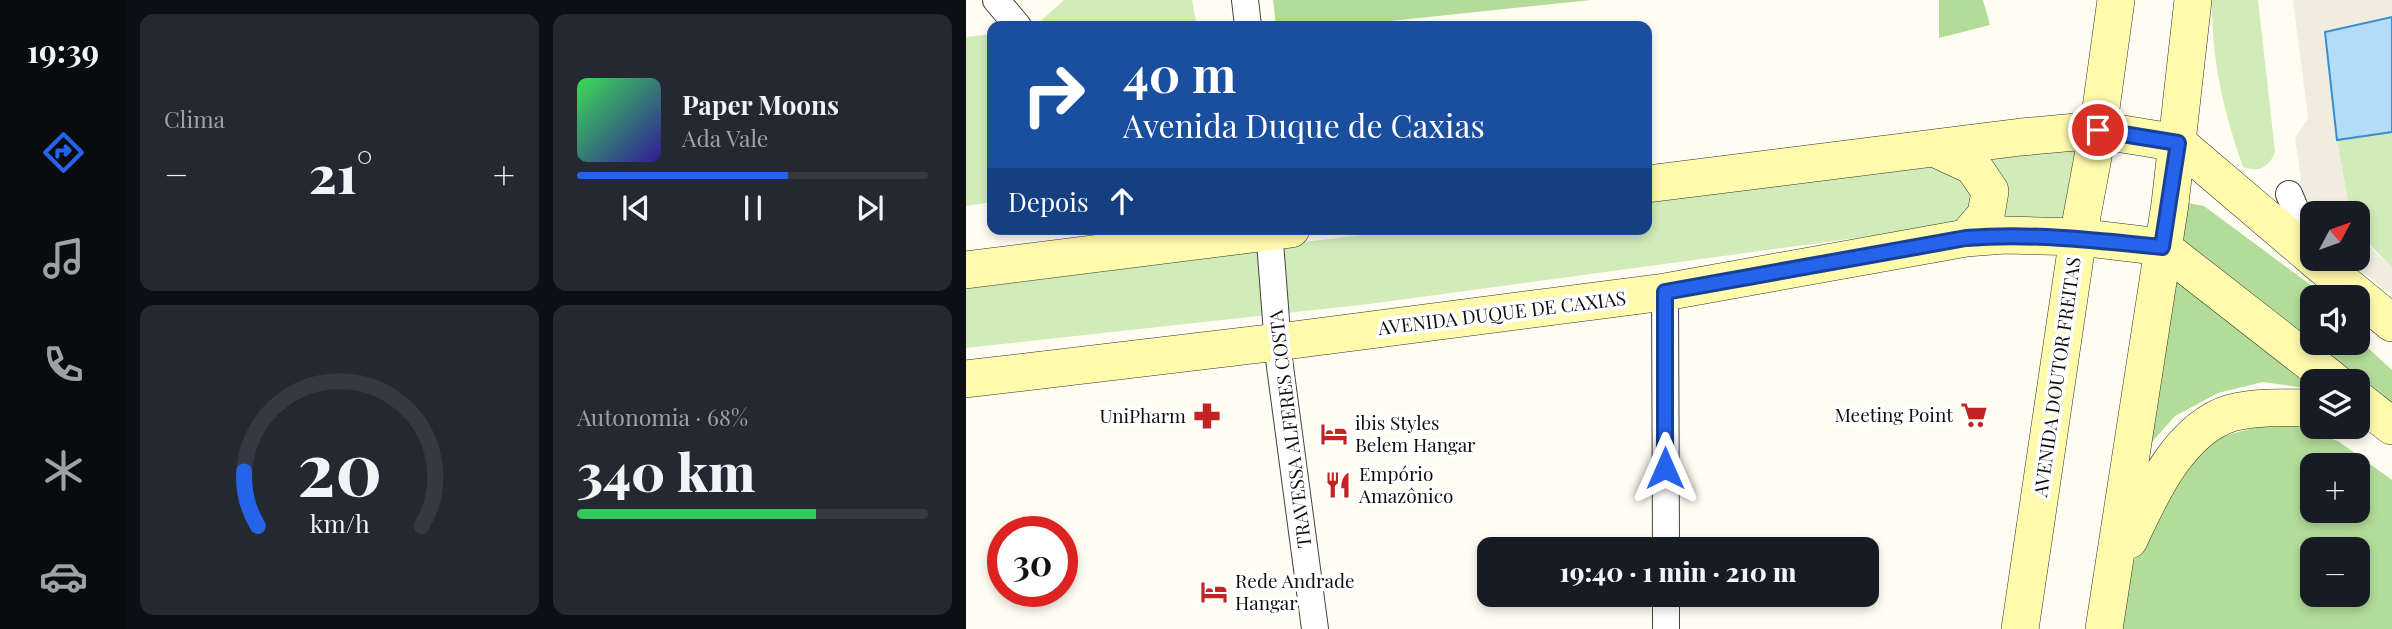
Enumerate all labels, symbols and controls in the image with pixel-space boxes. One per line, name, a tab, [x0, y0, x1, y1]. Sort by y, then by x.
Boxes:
text: 19:39	[27, 28, 99, 71]
text: 40 m	[1123, 40, 1236, 105]
icon: right	[1008, 49, 1099, 140]
text: Paper Moons	[682, 87, 839, 122]
pin	[2068, 100, 2128, 160]
text: Clima	[164, 103, 225, 134]
text: Avenida Duque de Caxias	[1123, 103, 1485, 146]
icon: arrive	[2079, 111, 2117, 149]
text: Ada Vale	[682, 122, 769, 153]
icon: directions	[39, 128, 88, 177]
text: 21°	[309, 138, 373, 207]
text: −	[164, 148, 189, 199]
text: +	[493, 148, 515, 199]
icon: ahead	[1103, 182, 1141, 220]
text: Depois	[1008, 184, 1089, 219]
icon: previous	[617, 189, 655, 227]
icon: pause	[734, 189, 772, 227]
icon: next	[851, 189, 889, 227]
north arrow	[2300, 201, 2370, 271]
map controls	[2300, 201, 2370, 607]
icon: music	[39, 234, 88, 283]
street label: AVENIDA DOUTOR FREITAS	[2026, 255, 2086, 499]
street label: AVENIDA DUQUE DE CAXIAS	[1375, 284, 1627, 340]
button: sound	[2300, 285, 2370, 355]
street label: TRAVESSA ALFERES COSTA	[1261, 308, 1317, 550]
icon: phone	[39, 340, 88, 389]
button: layers	[2300, 369, 2370, 439]
supermarket icon: Meeting Point	[1959, 400, 1989, 430]
text: Autonomia · 68%	[577, 401, 748, 432]
pharmacy icon: UniPharm	[1192, 401, 1222, 431]
place label: Meeting Point	[1834, 401, 1953, 427]
place label: UniPharm	[1100, 402, 1186, 428]
place label: ibis Styles Belem Hangar	[1355, 409, 1476, 457]
text: 20	[297, 417, 382, 514]
hotel icon: ibis Styles Belem Hangar	[1319, 419, 1349, 449]
position arrow	[1628, 431, 1702, 505]
text: 340 km	[577, 436, 755, 505]
icon: climate	[39, 446, 88, 495]
button: +	[2300, 453, 2370, 523]
place label: Empório Amazônico	[1358, 460, 1453, 508]
restaurant icon: Empório Amazônico	[1323, 470, 1353, 500]
text: km/h	[310, 506, 370, 539]
speed limit sign: 30	[987, 516, 1078, 607]
button: −	[2300, 537, 2370, 607]
icon: car	[39, 552, 88, 601]
text: 19:40 · 1 min · 210 m	[1560, 554, 1796, 589]
place label: Rede Andrade Hangar	[1235, 567, 1355, 615]
hotel icon: Rede Andrade Hangar	[1199, 577, 1229, 607]

